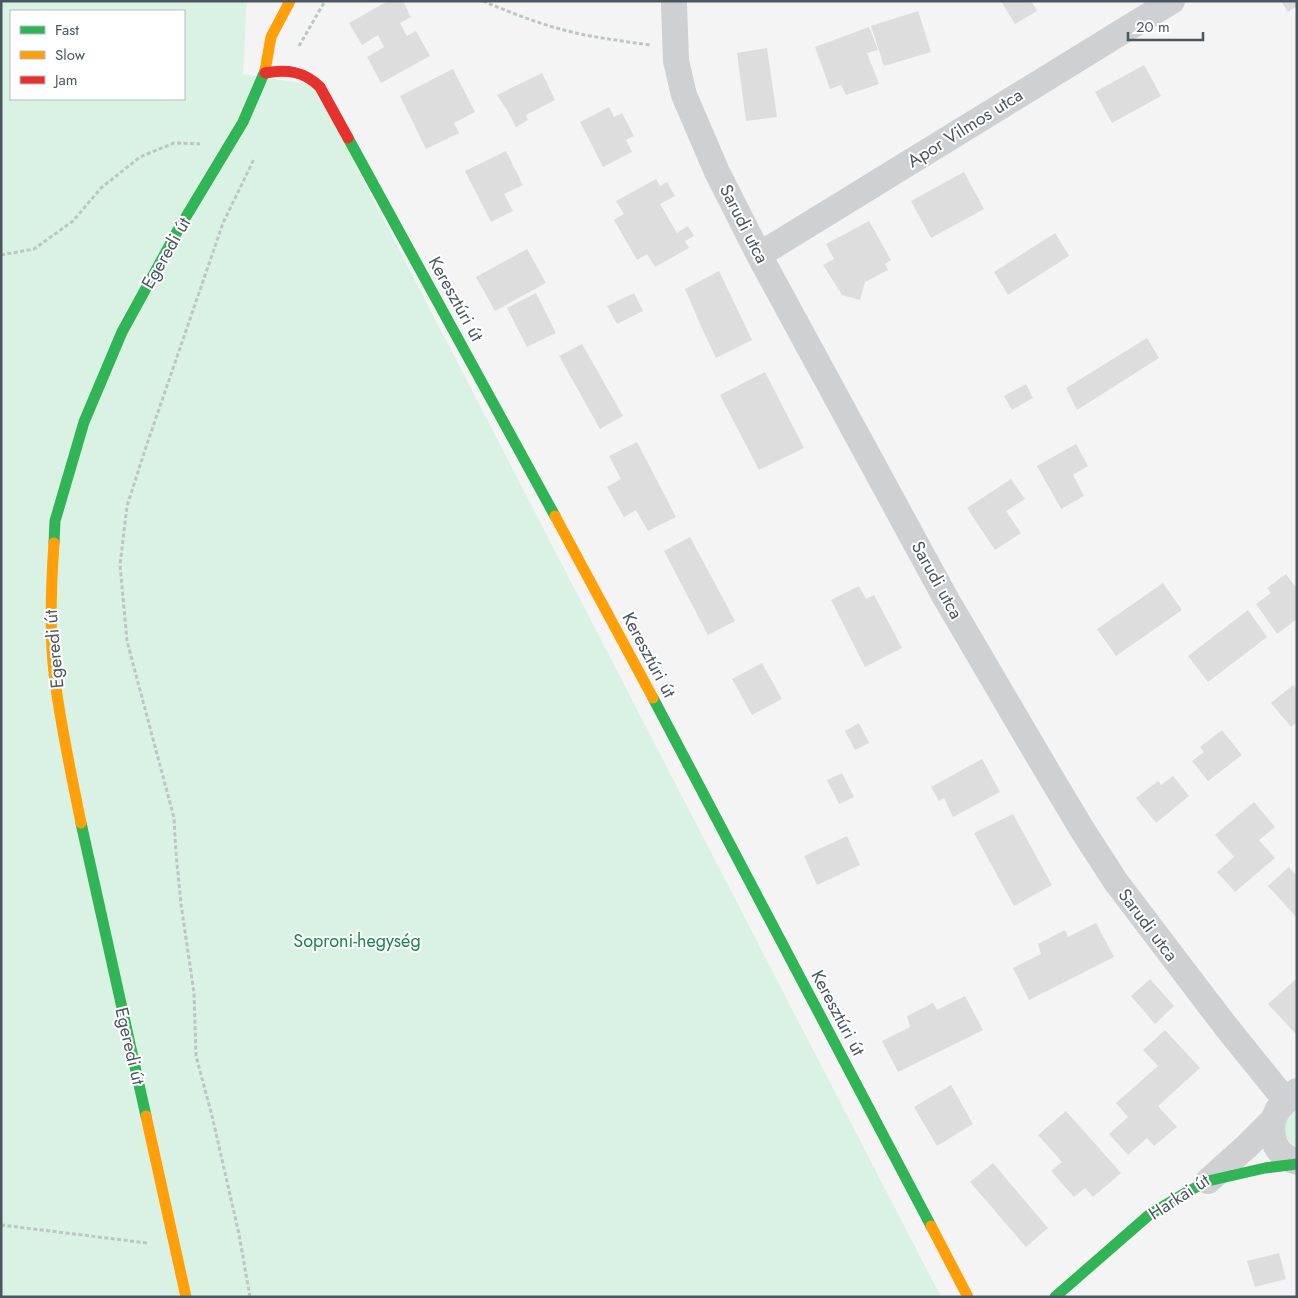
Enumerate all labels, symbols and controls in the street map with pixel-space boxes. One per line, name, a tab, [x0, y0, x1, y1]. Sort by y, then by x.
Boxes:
legend	[10, 10, 185, 100]
scale bar	[1128, 10, 1203, 42]
text: 20 m	[1136, 16, 1170, 38]
text: Fast	[55, 19, 79, 41]
text: Slow	[55, 44, 86, 66]
text: Jam	[53, 69, 78, 91]
street label: Apor Vilmos utca	[902, 82, 1028, 174]
street label: Sarudi utca	[713, 180, 775, 268]
street label: Egeredi út	[135, 212, 197, 294]
street label: Keresztúri út	[422, 252, 490, 347]
street label: Sarudi utca	[905, 536, 969, 624]
street label: Egeredi út	[38, 608, 70, 689]
street label: Keresztúri út	[616, 608, 683, 703]
street label: Sarudi utca	[1112, 883, 1184, 967]
park label: Soproni-hegység	[293, 928, 421, 954]
street label: Keresztúri út	[805, 966, 872, 1061]
street label: Egeredi út	[108, 1005, 152, 1088]
street label: Harkai út	[1143, 1167, 1215, 1226]

